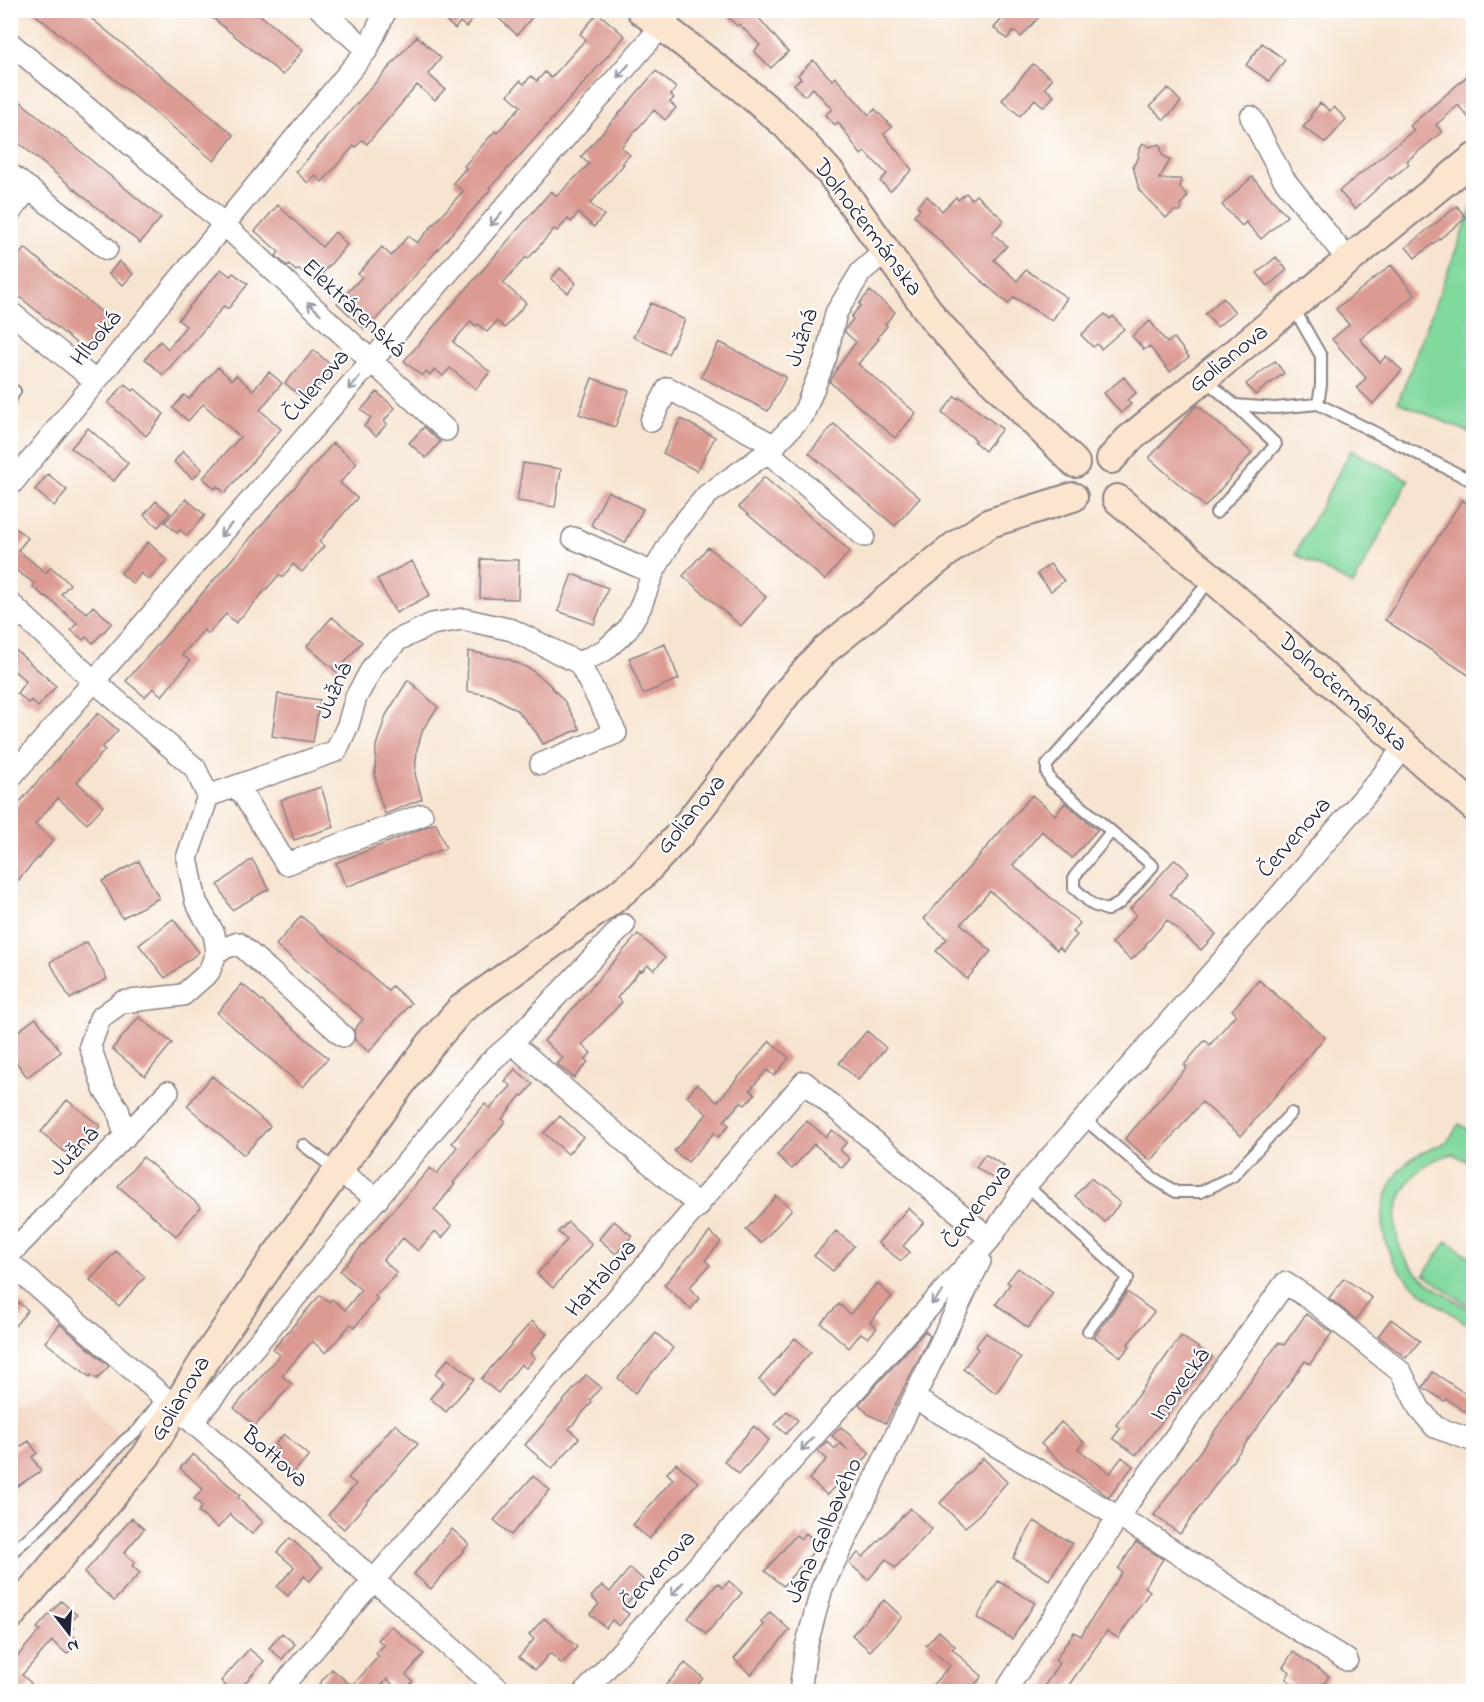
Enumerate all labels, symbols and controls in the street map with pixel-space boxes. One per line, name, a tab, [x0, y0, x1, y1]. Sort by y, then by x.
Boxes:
one-way arrow	[616, 63, 630, 78]
street label: Dolnočermánska	[803, 151, 931, 304]
one-way arrow	[489, 211, 502, 227]
street label: Elektrárenská	[293, 251, 413, 367]
one-way arrow	[307, 301, 322, 315]
street label: Hlboká	[63, 303, 131, 375]
street label: Južná	[777, 304, 829, 372]
street label: Golianova	[1181, 316, 1277, 402]
street label: Čulenova	[275, 341, 359, 431]
one-way arrow	[348, 375, 361, 391]
one-way arrow	[219, 522, 233, 537]
street label: Dolnočermánska	[1268, 624, 1415, 761]
street label: Južná	[307, 657, 363, 725]
street label: Golianova	[649, 767, 735, 863]
street label: Červenova	[1249, 789, 1341, 887]
street label: Južná	[42, 1118, 108, 1186]
street label: Červenova	[934, 1157, 1022, 1257]
street label: Hattalova	[558, 1232, 646, 1326]
one-way arrow	[930, 1290, 944, 1305]
street label: Inovecká	[1142, 1341, 1220, 1429]
street label: Golianova	[142, 1349, 220, 1449]
street label: Bottova	[232, 1418, 315, 1497]
one-way arrow	[800, 1436, 814, 1451]
street label: Jána Galbavého	[777, 1453, 873, 1609]
street label: Červenova	[613, 1523, 705, 1619]
one-way arrow	[670, 1581, 684, 1596]
north arrow	[39, 1603, 99, 1663]
text: N	[64, 1632, 81, 1659]

